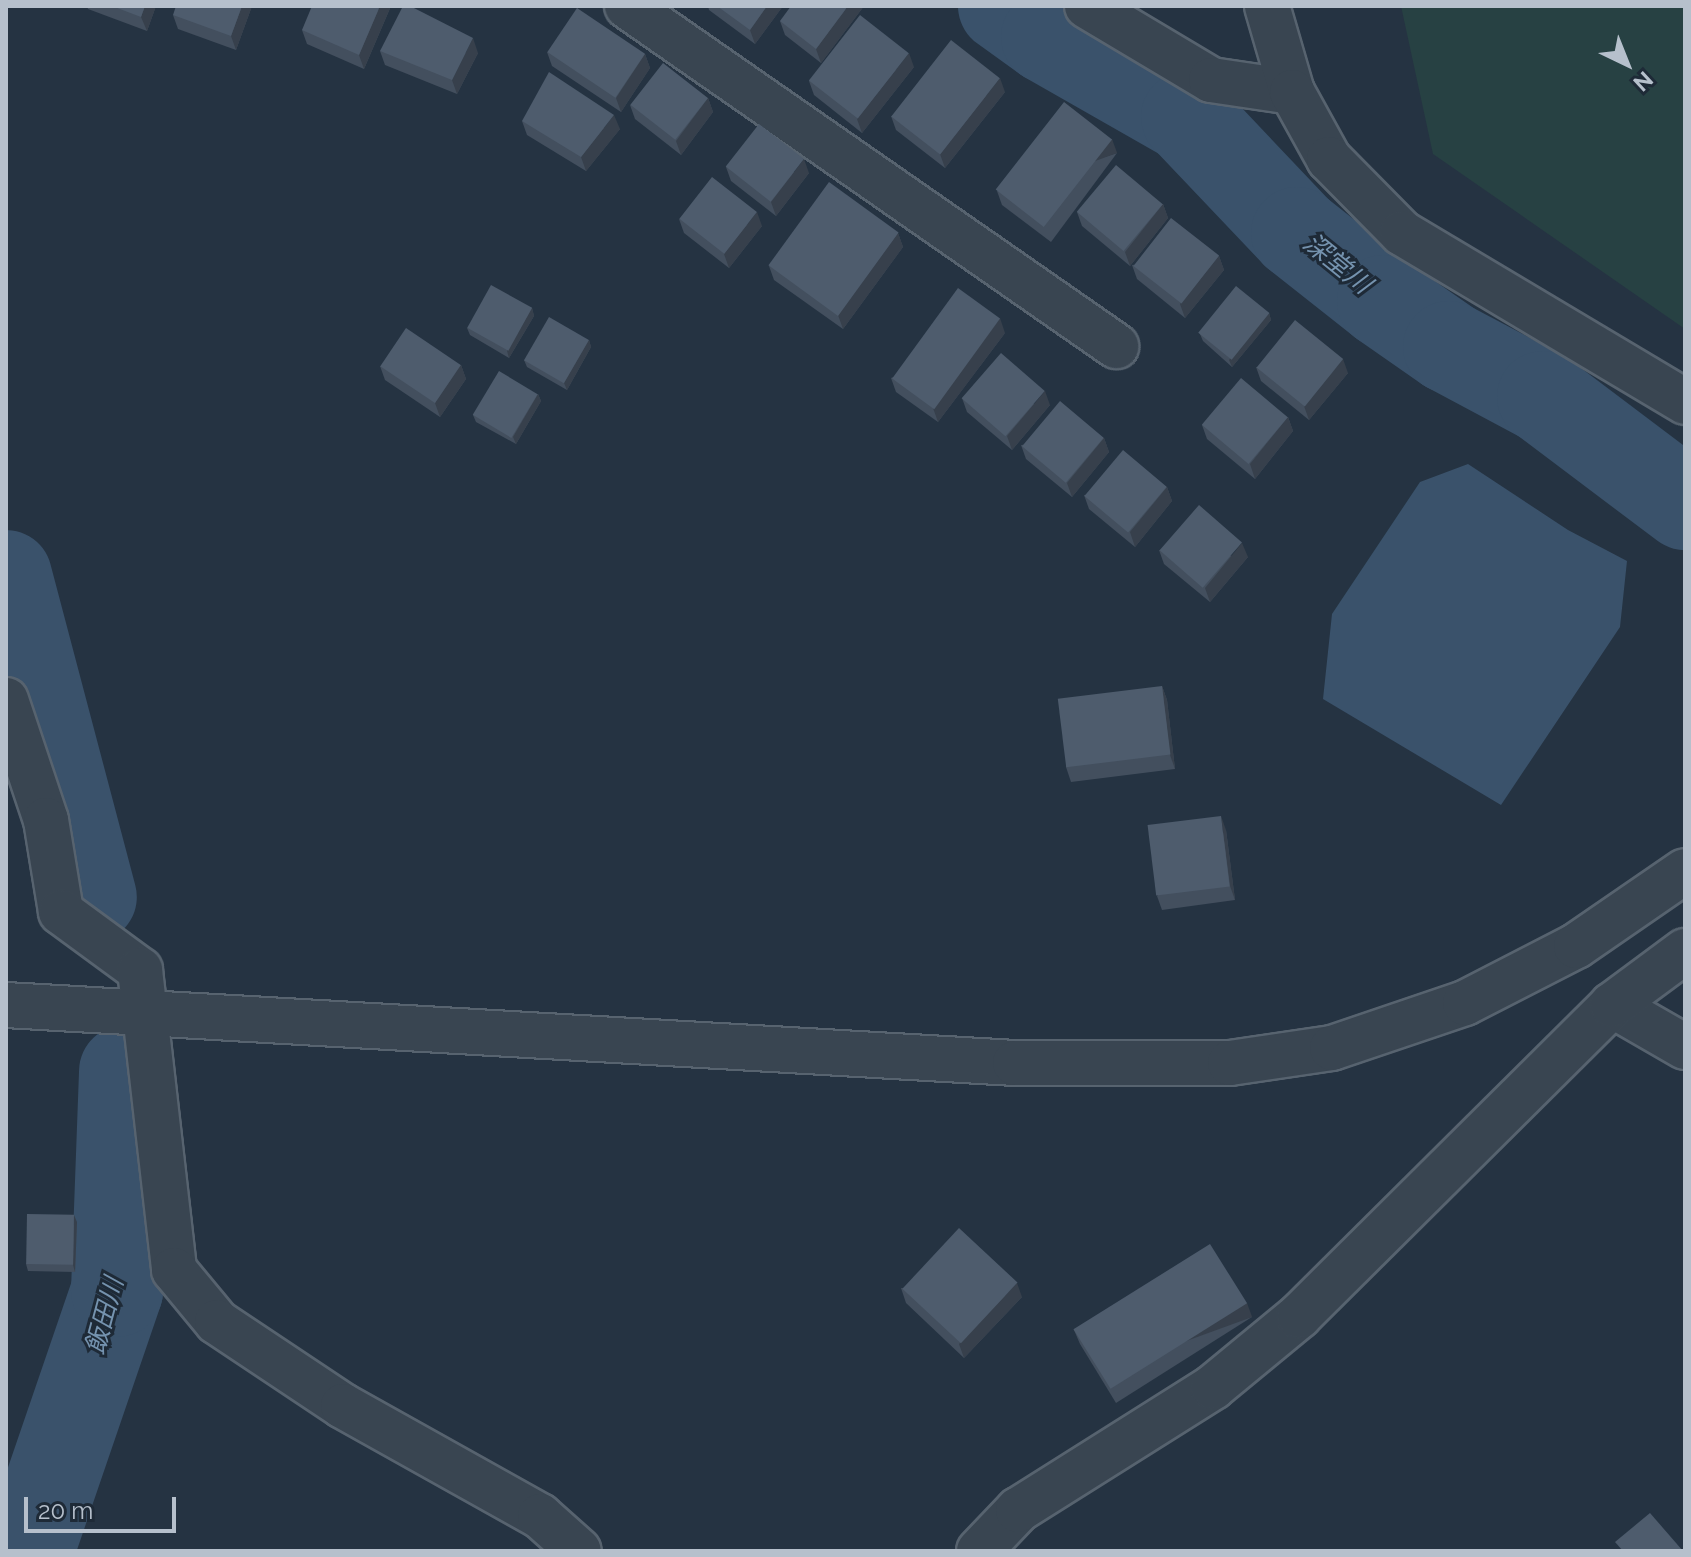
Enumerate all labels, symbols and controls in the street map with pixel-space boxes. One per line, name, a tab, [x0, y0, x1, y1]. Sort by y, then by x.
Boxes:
north arrow	[1587, 24, 1667, 104]
text: N	[1628, 66, 1658, 97]
water label: 深堂川	[1297, 227, 1377, 301]
water label: 飯田川	[80, 1274, 130, 1358]
scale bar	[28, 1481, 180, 1531]
text: 20 m	[38, 1496, 93, 1525]

